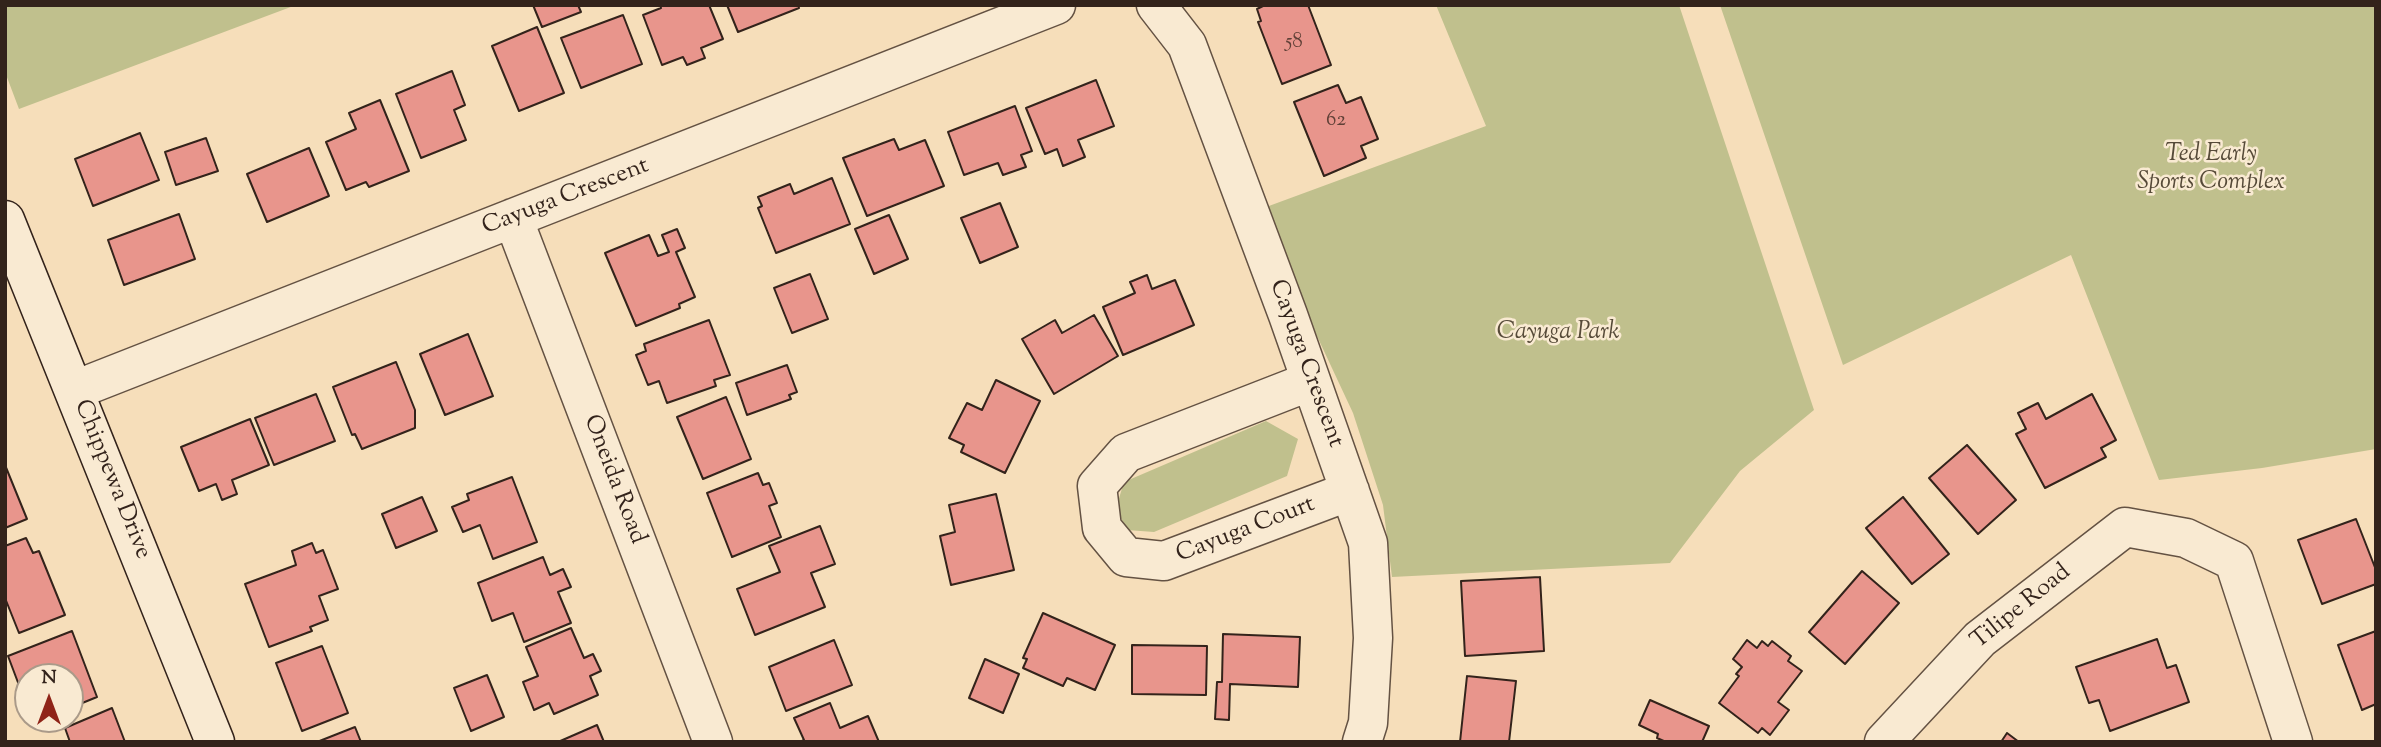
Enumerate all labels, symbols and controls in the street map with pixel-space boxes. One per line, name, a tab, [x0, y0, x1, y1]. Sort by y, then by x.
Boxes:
house number: 58	[1285, 30, 1303, 56]
house number: 62	[1326, 108, 1346, 134]
park label: Ted Early Sports Complex	[2137, 142, 2285, 198]
street label: Cayuga Crescent	[479, 153, 653, 243]
street label: Cayuga Crescent	[1261, 276, 1349, 452]
park label: Cayuga Park	[1497, 320, 1619, 348]
street label: Chippewa Drive	[66, 396, 156, 564]
street label: Oneida Road	[575, 411, 651, 549]
street label: Cayuga Court	[1173, 491, 1319, 571]
street label: Tilipe Road	[1967, 559, 2077, 657]
north arrow	[14, 663, 84, 733]
text: N	[41, 665, 57, 692]

